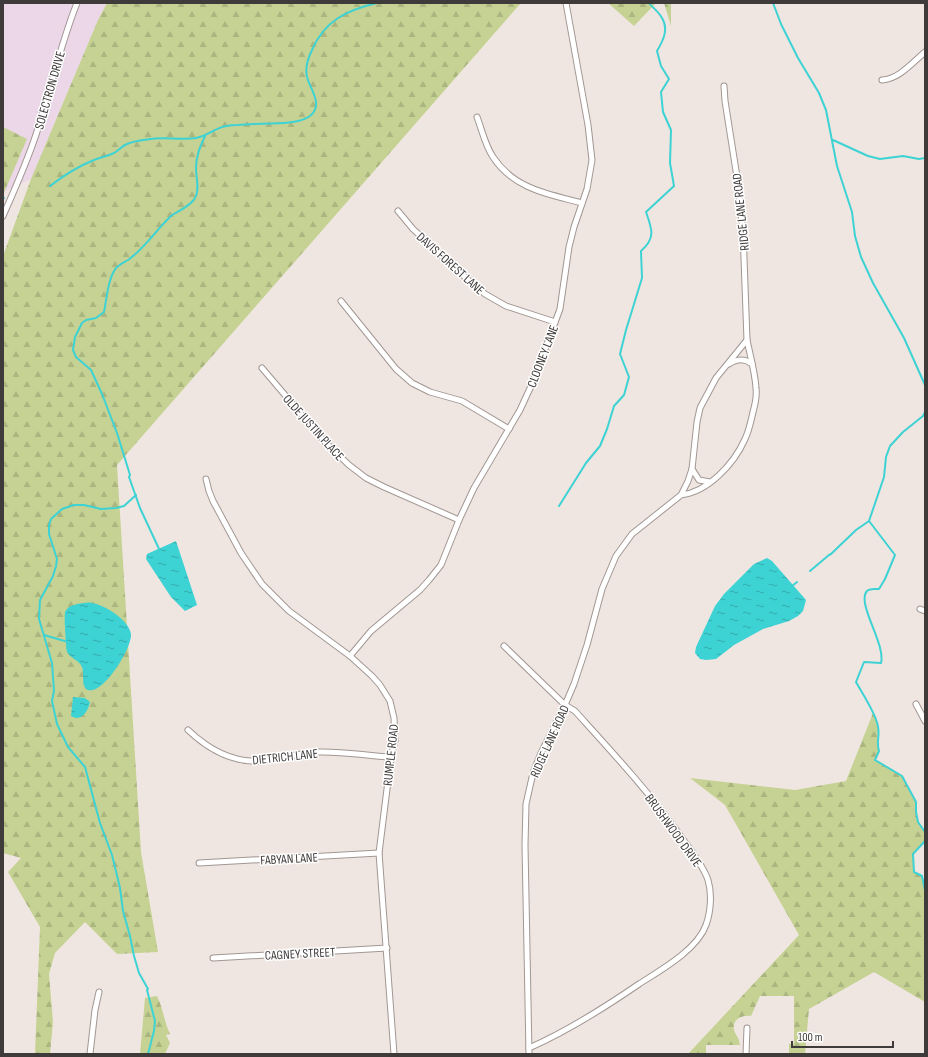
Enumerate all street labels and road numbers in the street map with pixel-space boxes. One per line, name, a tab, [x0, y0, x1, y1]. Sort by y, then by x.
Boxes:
street label: SOLECTRON DRIVE	[31, 49, 69, 131]
street label: RIDGE LANE ROAD	[729, 172, 753, 251]
street label: DAVIS FOREST LANE	[413, 229, 487, 298]
street label: CLOONEY LANE	[524, 323, 562, 390]
street label: OLDE JUSTIN PLACE	[279, 391, 347, 464]
street label: RIDGE LANE ROAD	[527, 703, 573, 780]
street label: RUMPLE ROAD	[380, 723, 402, 787]
street label: DIETRICH LANE	[252, 746, 319, 768]
street label: BRUSHWOOD DRIVE	[641, 791, 705, 870]
street label: FABYAN LANE	[260, 850, 318, 868]
street label: CAGNEY STREET	[264, 944, 336, 964]

